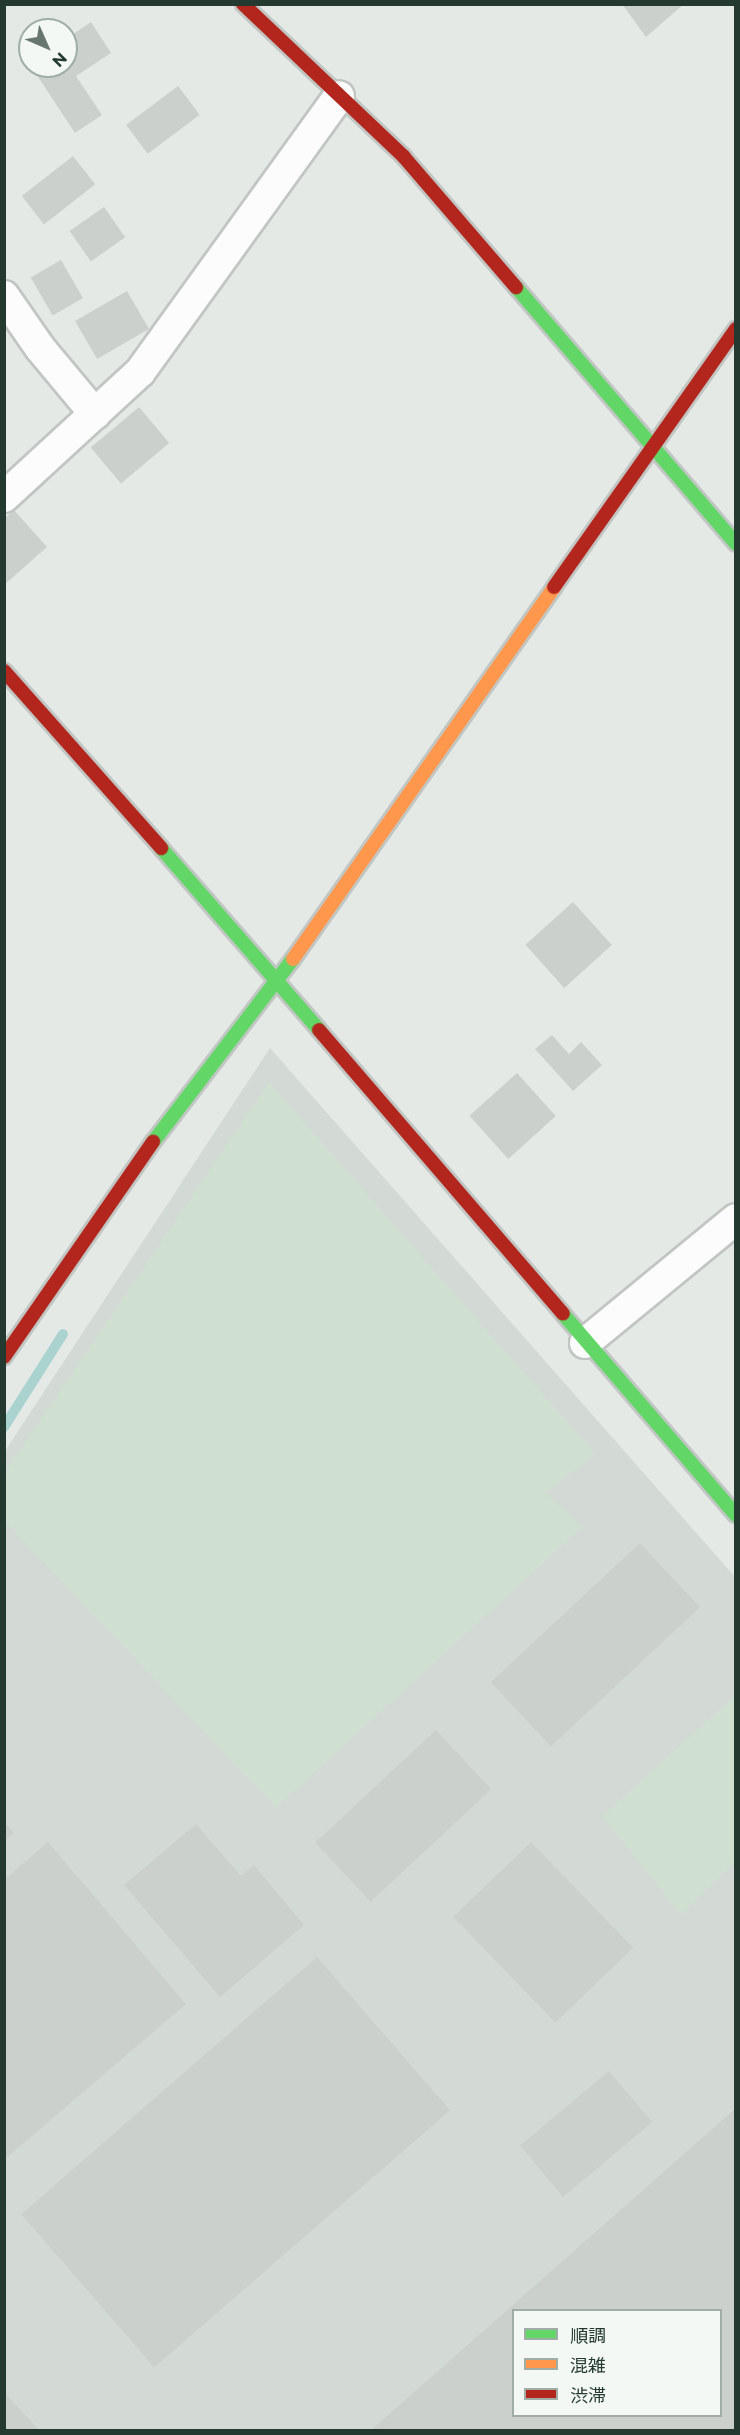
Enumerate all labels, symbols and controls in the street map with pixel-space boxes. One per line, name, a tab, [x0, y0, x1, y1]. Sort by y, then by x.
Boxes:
north arrow	[18, 18, 78, 78]
text: N	[48, 48, 71, 71]
legend	[512, 2309, 722, 2417]
text: 順調	[570, 2325, 606, 2347]
text: 混雑	[570, 2355, 606, 2377]
text: 渋滞	[570, 2385, 606, 2407]

